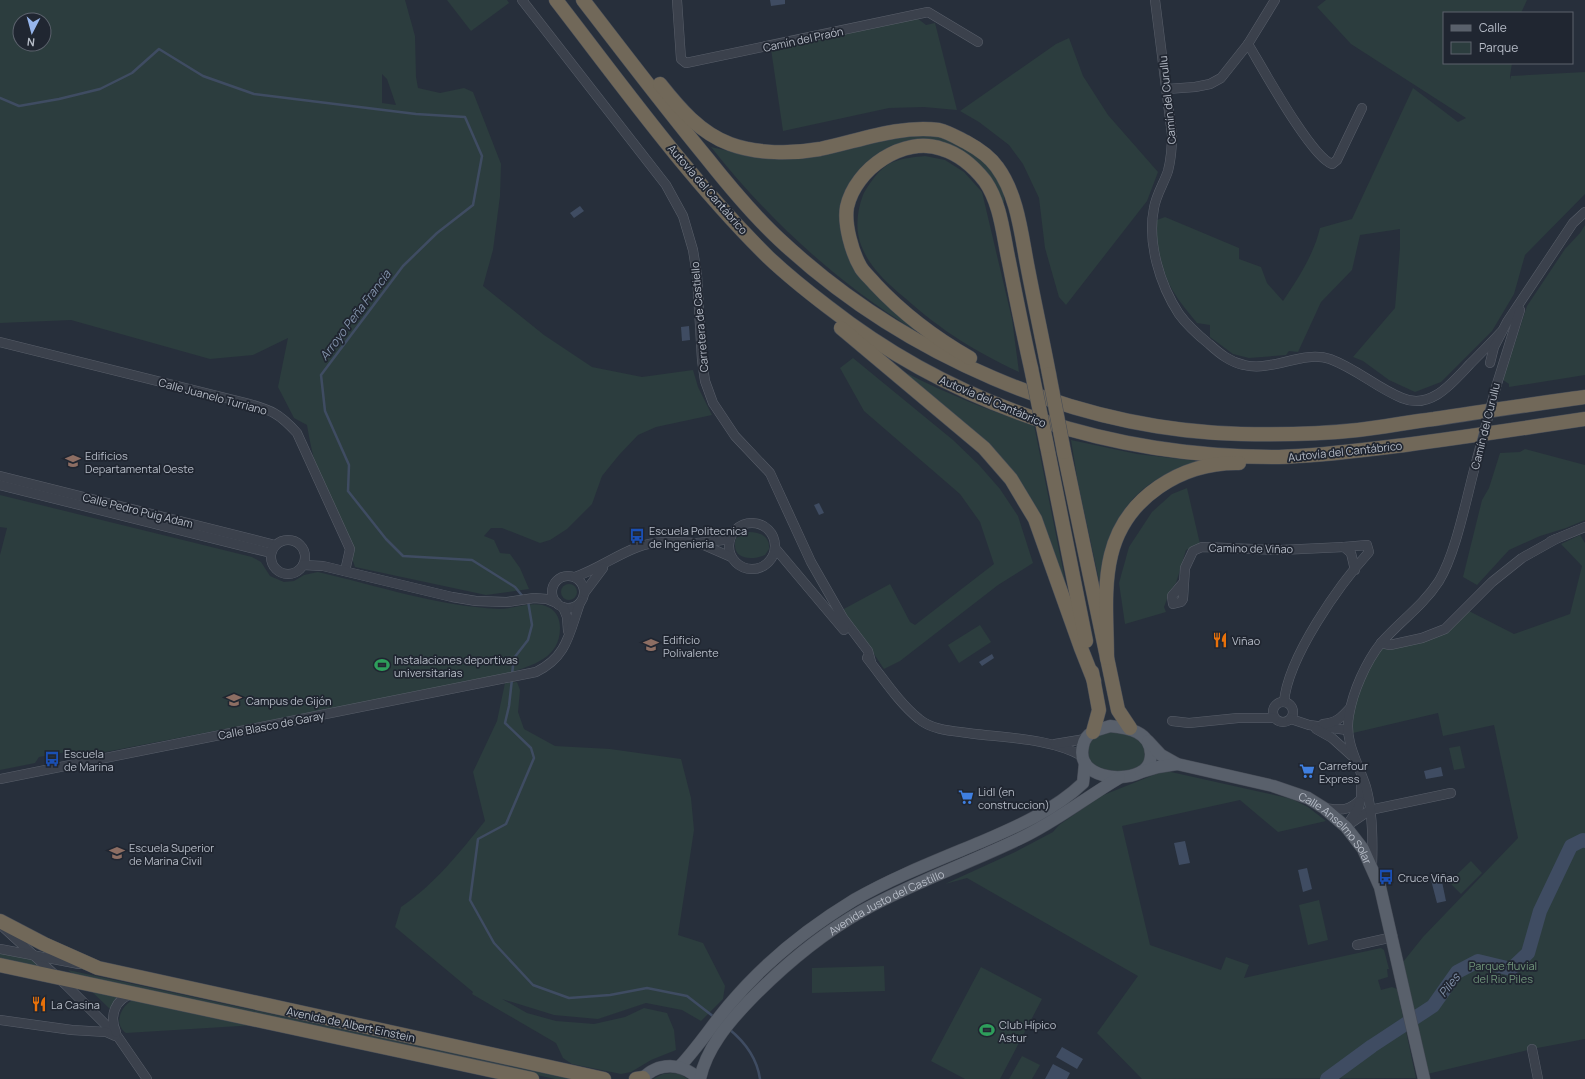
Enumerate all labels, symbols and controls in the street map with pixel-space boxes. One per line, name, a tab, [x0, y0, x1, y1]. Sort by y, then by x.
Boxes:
north arrow	[12, 12, 52, 52]
legend	[1443, 12, 1573, 64]
text: Calle	[1479, 19, 1507, 36]
street label: Camín del Praón	[761, 23, 845, 55]
text: N	[26, 35, 36, 50]
text: Parque	[1479, 39, 1518, 56]
street label: Camín del Curullu	[1155, 55, 1179, 145]
street label: Autovía del Cantábrico	[665, 141, 752, 238]
street label: Carretera de Castiello	[687, 261, 711, 373]
water label: Arroyo Peña Francia	[315, 265, 395, 364]
street label: Autovía del Cantábrico	[937, 372, 1049, 430]
street label: Calle Juanelo Turriano	[157, 374, 269, 418]
street label: Camín del Curullu	[1467, 381, 1503, 471]
street label: Autovía del Cantábrico	[1287, 437, 1403, 464]
place label: Edificios Departamental Oeste	[85, 448, 194, 476]
school or university icon: Edificios Departamental Oeste	[64, 452, 82, 470]
street label: Calle Pedro Puig Adam	[81, 489, 195, 531]
place label: Escuela Politecnica de Ingenieria	[649, 523, 747, 551]
bus stop icon: Escuela Politecnica de Ingenieria	[628, 527, 646, 545]
street label: Camino de Viñao	[1209, 540, 1294, 556]
restaurant icon: Viñao	[1211, 631, 1229, 649]
place label: Edificio Polivalente	[663, 632, 719, 660]
place label: Viñao	[1232, 633, 1261, 648]
school or university icon: Edificio Polivalente	[642, 636, 660, 654]
place label: Instalaciones deportivas universitarias	[394, 652, 518, 680]
sports icon: Instalaciones deportivas universitarias	[373, 656, 391, 674]
school or university icon: Campus de Gijón	[225, 691, 243, 709]
place label: Campus de Gijón	[246, 693, 332, 708]
street label: Calle Blasco de Garay	[217, 707, 326, 743]
place label: Escuela de Marina	[64, 746, 114, 774]
bus stop icon: Escuela de Marina	[43, 750, 61, 768]
place label: Carrefour Express	[1319, 758, 1368, 786]
supermarket icon: Carrefour Express	[1298, 762, 1316, 780]
place label: Lidl (en construccion)	[978, 784, 1050, 812]
supermarket icon: Lidl (en construccion)	[957, 788, 975, 806]
street label: Calle Anselmo Solar	[1297, 788, 1376, 866]
place label: Escuela Superior de Marina Civil	[129, 840, 214, 868]
school or university icon: Escuela Superior de Marina Civil	[108, 844, 126, 862]
street label: Avenida Justo del Castillo	[825, 865, 947, 938]
bus stop icon: Cruce Viñao	[1377, 868, 1395, 886]
place label: Cruce Viñao	[1398, 870, 1460, 885]
park label: Parque fluvial del Rio Piles	[1469, 958, 1537, 986]
water label: Piles	[1434, 968, 1465, 1001]
restaurant icon: La Casina	[30, 995, 48, 1013]
place label: La Casina	[51, 997, 100, 1012]
street label: Avenida de Albert Einstein	[285, 1003, 417, 1045]
place label: Club Hípico Astur	[999, 1017, 1057, 1045]
sports icon: Club Hípico Astur	[978, 1021, 996, 1039]

